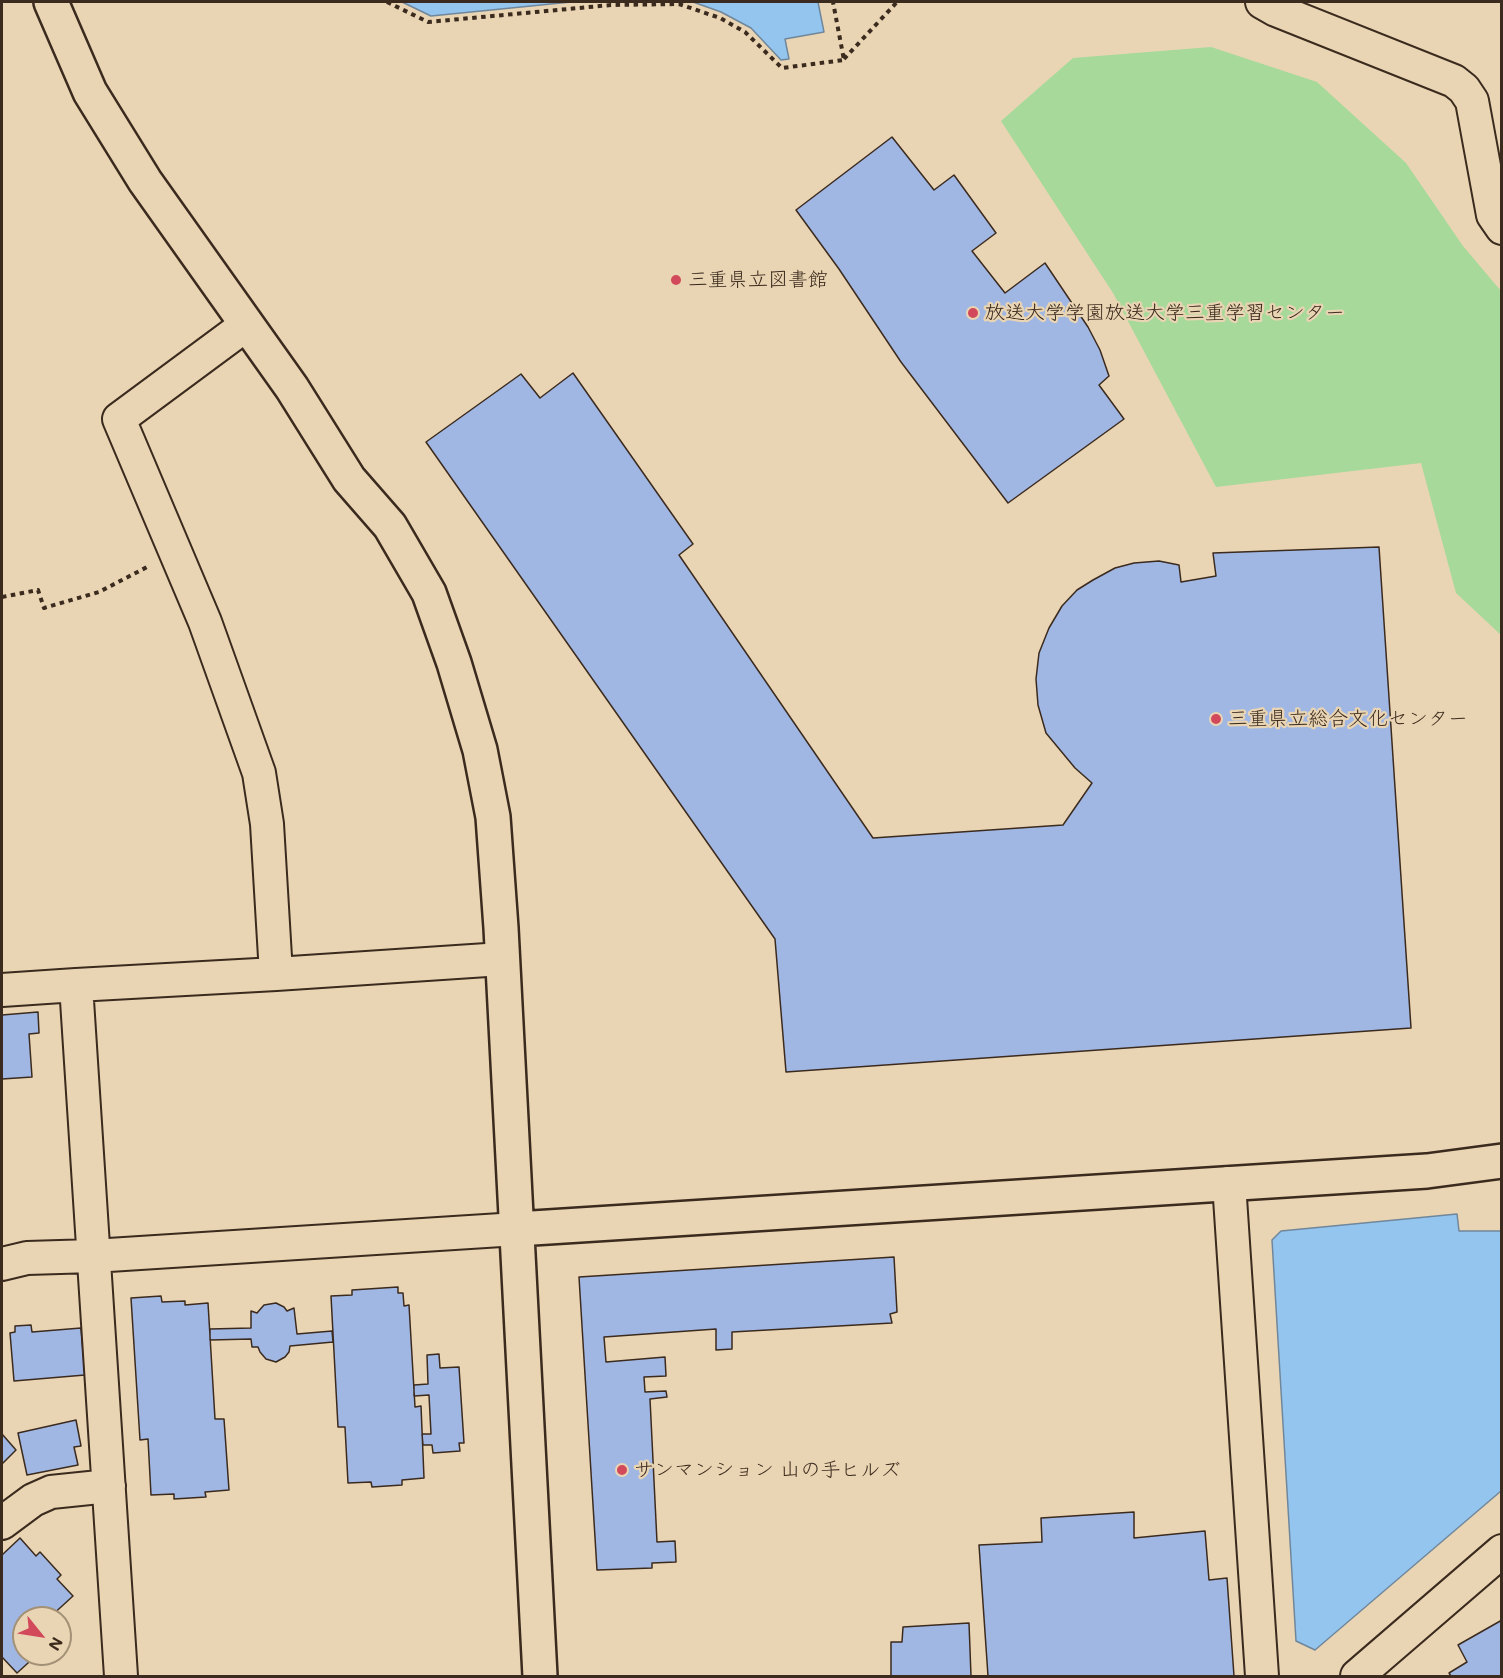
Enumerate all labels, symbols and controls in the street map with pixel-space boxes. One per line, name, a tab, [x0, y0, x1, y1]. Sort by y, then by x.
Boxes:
place label: 三重県立図書館	[688, 268, 828, 292]
marker: 三重県立図書館	[669, 273, 683, 287]
place label: 放送大学学園放送大学三重学習センター	[985, 301, 1345, 325]
marker: 放送大学学園放送大学三重学習センター	[966, 306, 980, 320]
place label: 三重県立総合文化センター	[1228, 707, 1468, 731]
marker: 三重県立総合文化センター	[1209, 712, 1223, 726]
place label: サンマンション 山の手ヒルズ	[634, 1458, 900, 1482]
marker: サンマンション 山の手ヒルズ	[615, 1463, 629, 1477]
north arrow	[12, 1606, 72, 1666]
text: N	[44, 1634, 68, 1655]

